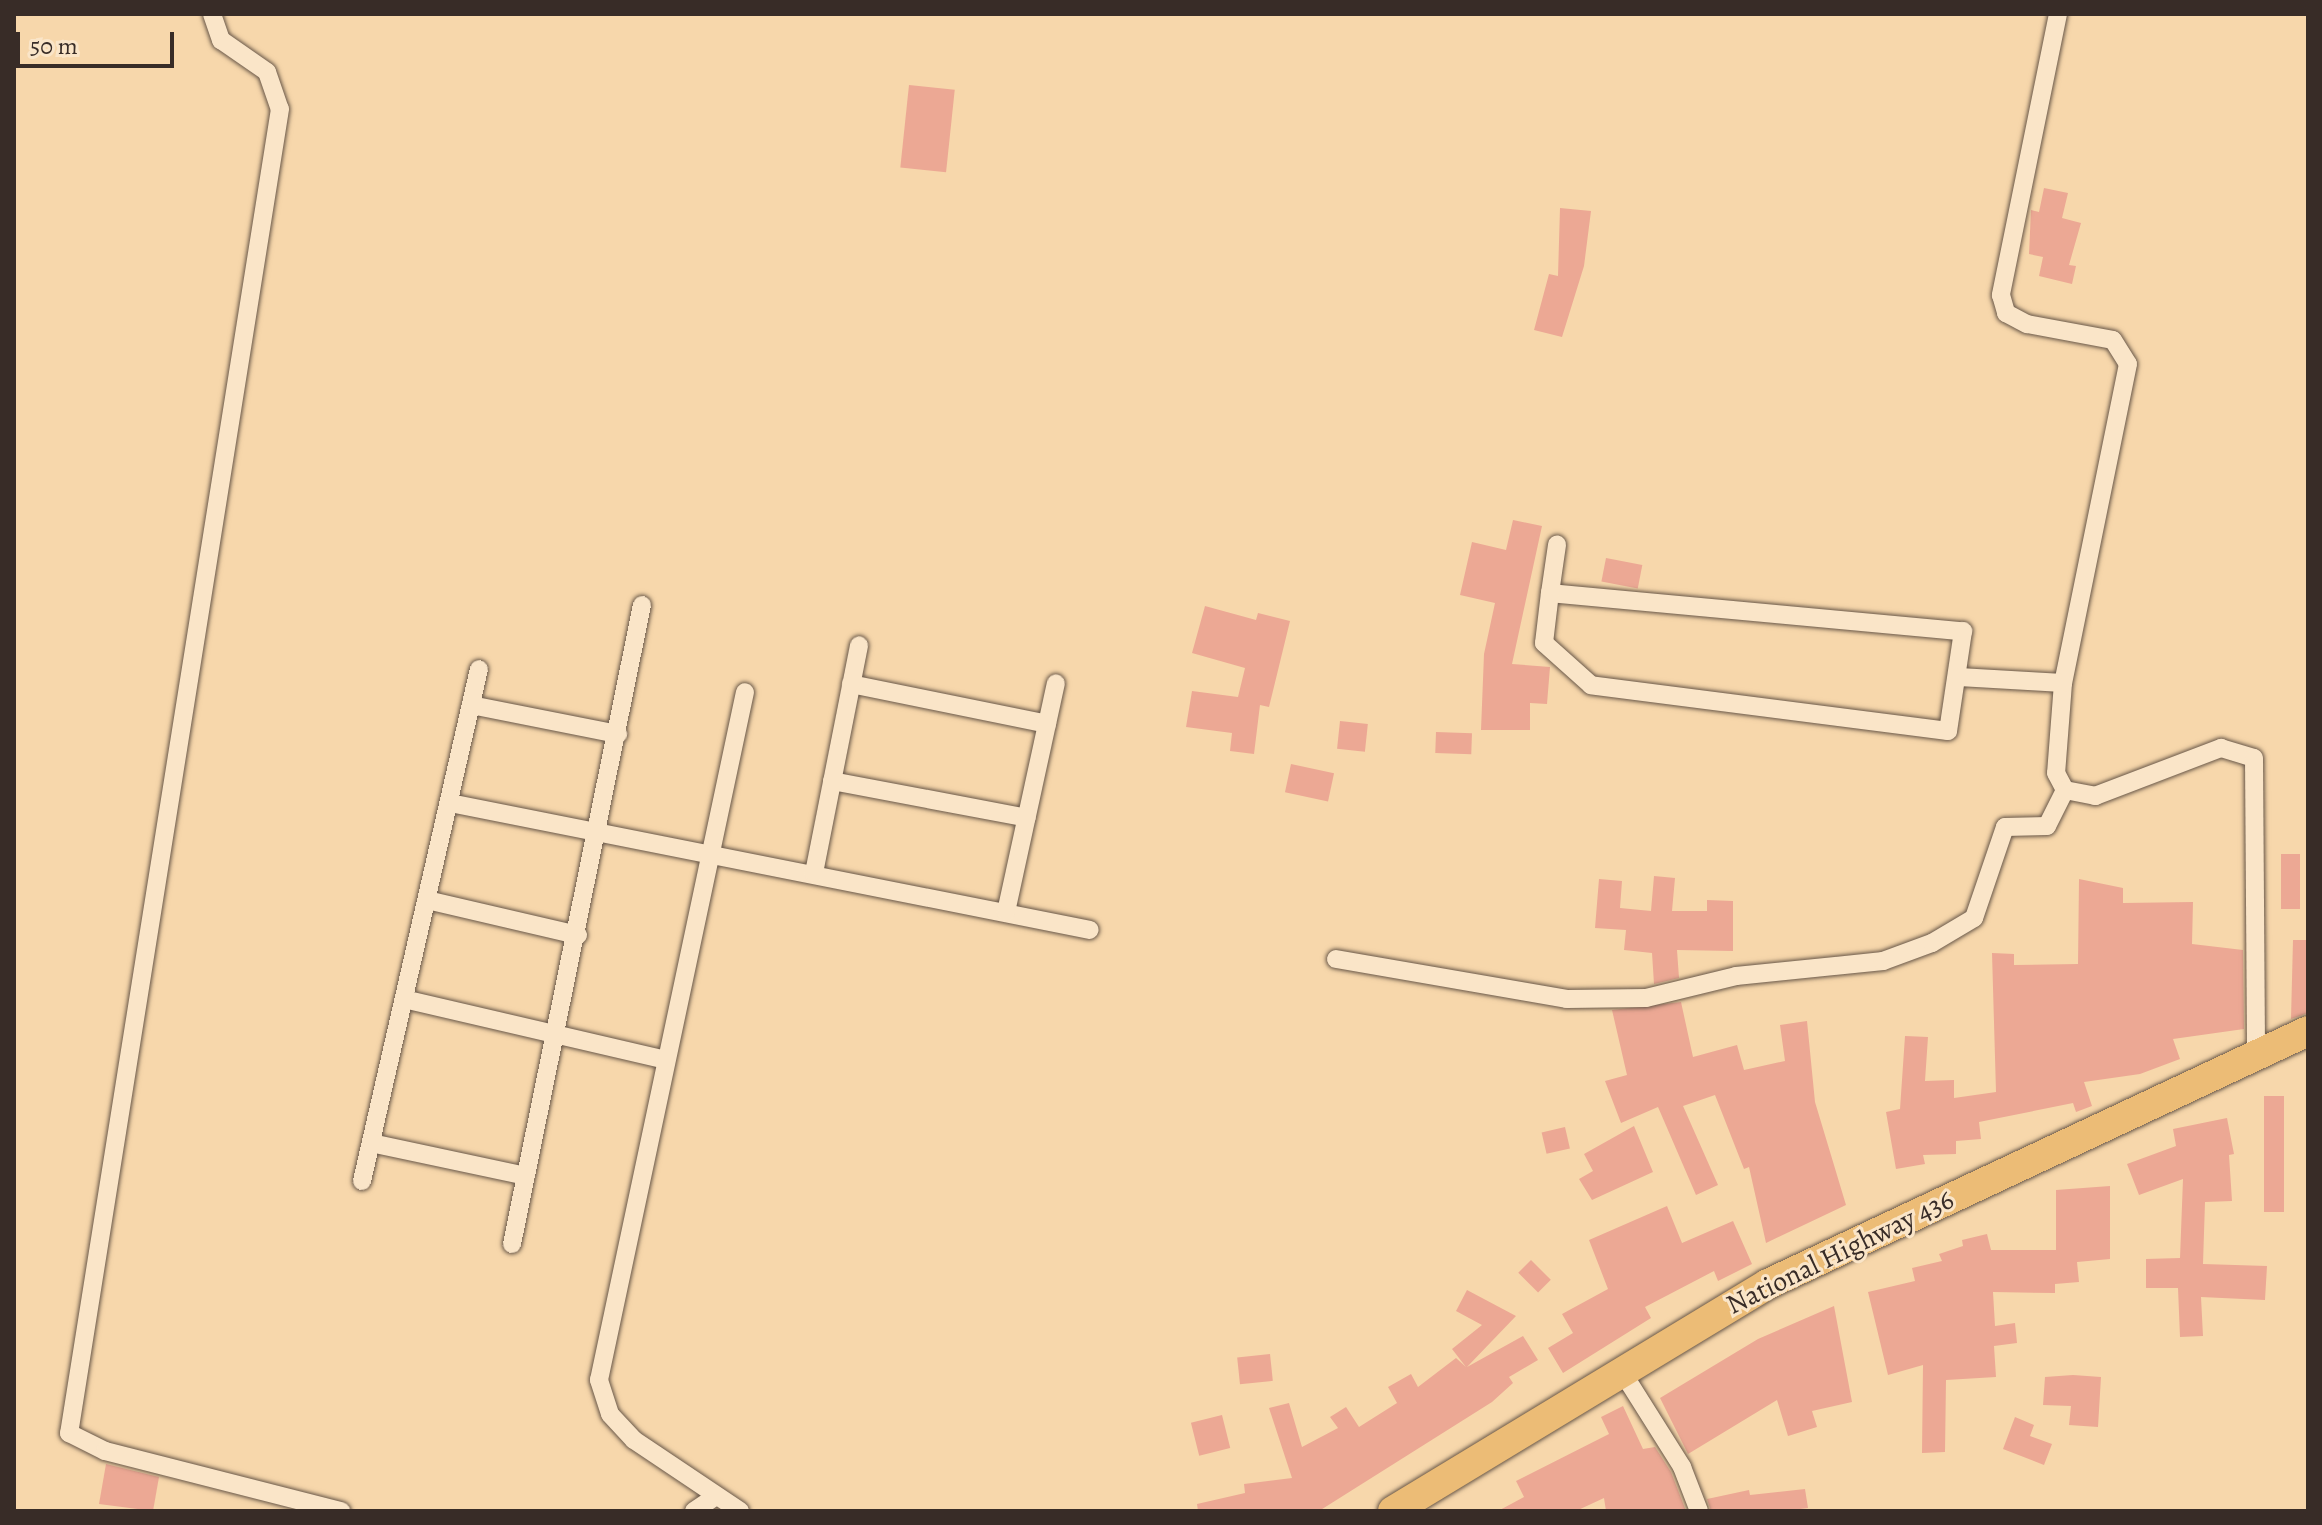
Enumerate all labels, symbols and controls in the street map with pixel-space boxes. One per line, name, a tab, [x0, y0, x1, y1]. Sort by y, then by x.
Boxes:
scale bar	[20, 16, 178, 66]
text: 50 m	[30, 30, 78, 62]
street label: National Highway 436	[1721, 1182, 1959, 1322]

